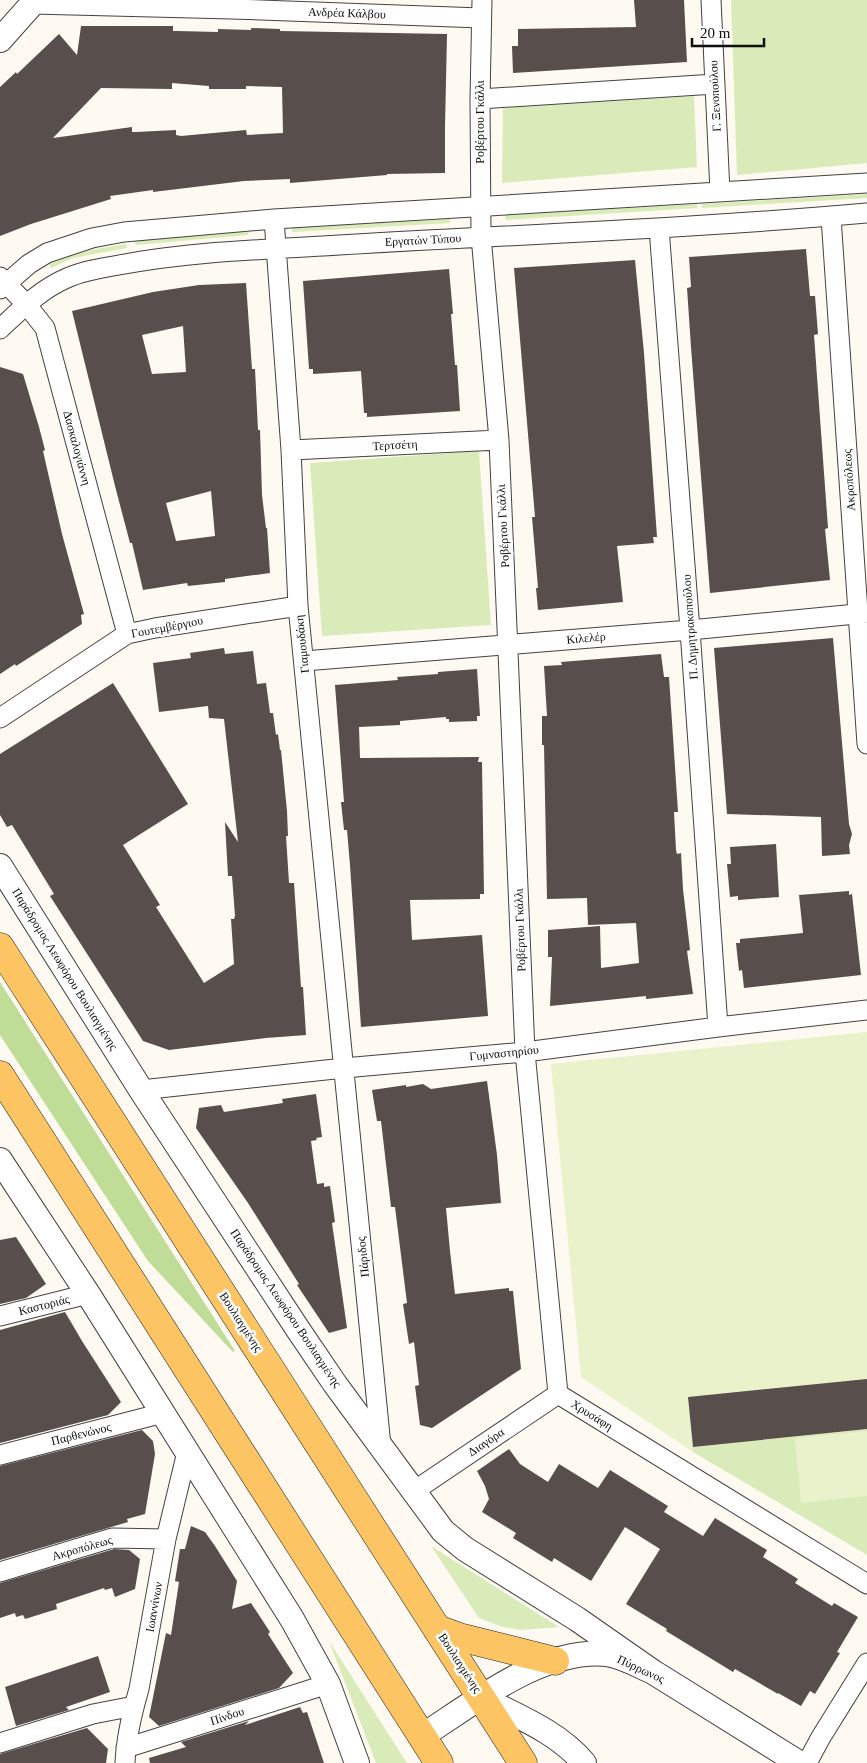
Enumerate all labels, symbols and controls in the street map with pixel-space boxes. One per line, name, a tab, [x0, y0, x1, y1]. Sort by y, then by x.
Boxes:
street label: Ανδρέα Κάλβου	[308, 5, 386, 21]
scale bar	[692, 15, 764, 47]
text: 20 m	[700, 25, 731, 41]
street label: Γ. Ξενοπούλου	[706, 60, 724, 132]
street label: Ροβέρτου Γκάλλι	[473, 80, 487, 164]
street label: Εργατών Τύπου	[384, 231, 462, 249]
street label: Δασκαλογιάννη	[60, 409, 94, 487]
street label: Τερτσέτη	[372, 437, 418, 453]
street label: Ακροπόλεως	[840, 448, 858, 512]
street label: Ροβέρτου Γκάλλι	[494, 483, 512, 568]
street label: Π. Δημητρακοπούλου	[679, 574, 701, 680]
street label: Γουτεμβέργιου	[130, 613, 204, 641]
street label: Γιαμουδάκη	[292, 614, 312, 674]
street label: Κιλελέρ	[566, 629, 606, 647]
street label: Παράδρομος Λεωφόρου Βουλιαγμένης	[9, 885, 121, 1053]
street label: Ροβέρτου Γκάλλι	[512, 887, 528, 972]
street label: Γυμναστηρίου	[469, 1042, 539, 1064]
street label: Παράδρομος Λεωφόρου Βουλιαγμένης	[227, 1226, 345, 1390]
street label: Πάριδος	[354, 1236, 372, 1278]
street label: Βουλιαγμένης	[216, 1289, 266, 1355]
street label: Καστοριάς	[17, 1292, 71, 1318]
street label: Χρυσάφη	[569, 1397, 615, 1433]
street label: Παρθενώνος	[50, 1420, 113, 1448]
street label: Διαγόρα	[465, 1424, 507, 1459]
street label: Ακροπόλεως	[50, 1533, 114, 1563]
street label: Ιωαννίνων	[143, 1580, 165, 1633]
street label: Βουλιαγμένης	[436, 1631, 485, 1696]
street label: Πύρρωνος	[615, 1652, 667, 1686]
street label: Πίνδου	[208, 1704, 246, 1728]

